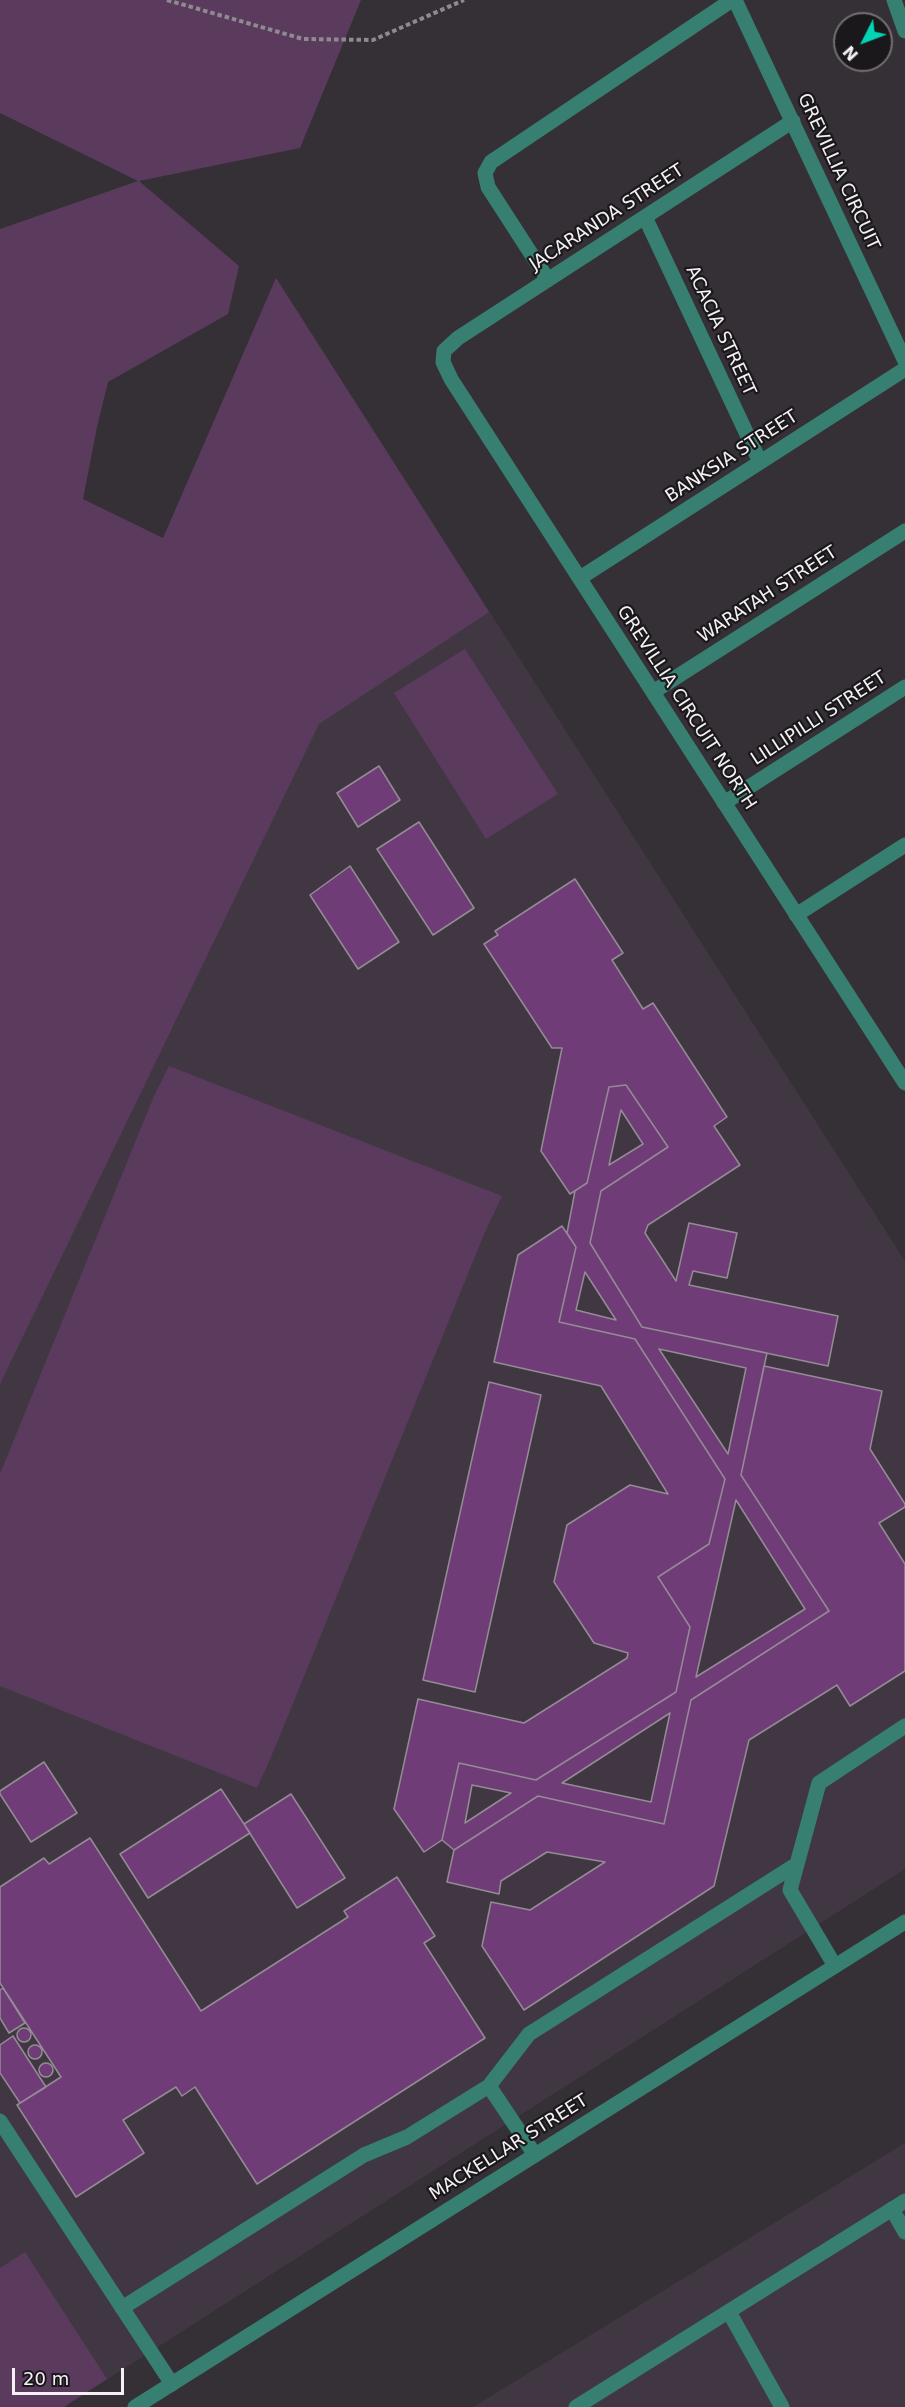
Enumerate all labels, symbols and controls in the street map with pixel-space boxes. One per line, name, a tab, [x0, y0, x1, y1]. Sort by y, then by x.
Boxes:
north arrow	[833, 12, 893, 72]
text: N	[839, 42, 862, 64]
street label: GREVILLIA CIRCUIT	[792, 90, 884, 254]
street label: JACARANDA STREET	[526, 160, 688, 276]
street label: ACACIA STREET	[680, 262, 760, 400]
street label: BANKSIA STREET	[662, 406, 802, 508]
street label: WARATAH STREET	[694, 542, 842, 648]
street label: GREVILLIA CIRCUIT NORTH	[612, 602, 760, 814]
street label: LILLIPILLI STREET	[747, 667, 891, 771]
street label: MACKELLAR STREET	[426, 2090, 592, 2206]
scale bar	[15, 2356, 128, 2394]
text: 20 m	[23, 2368, 69, 2389]

